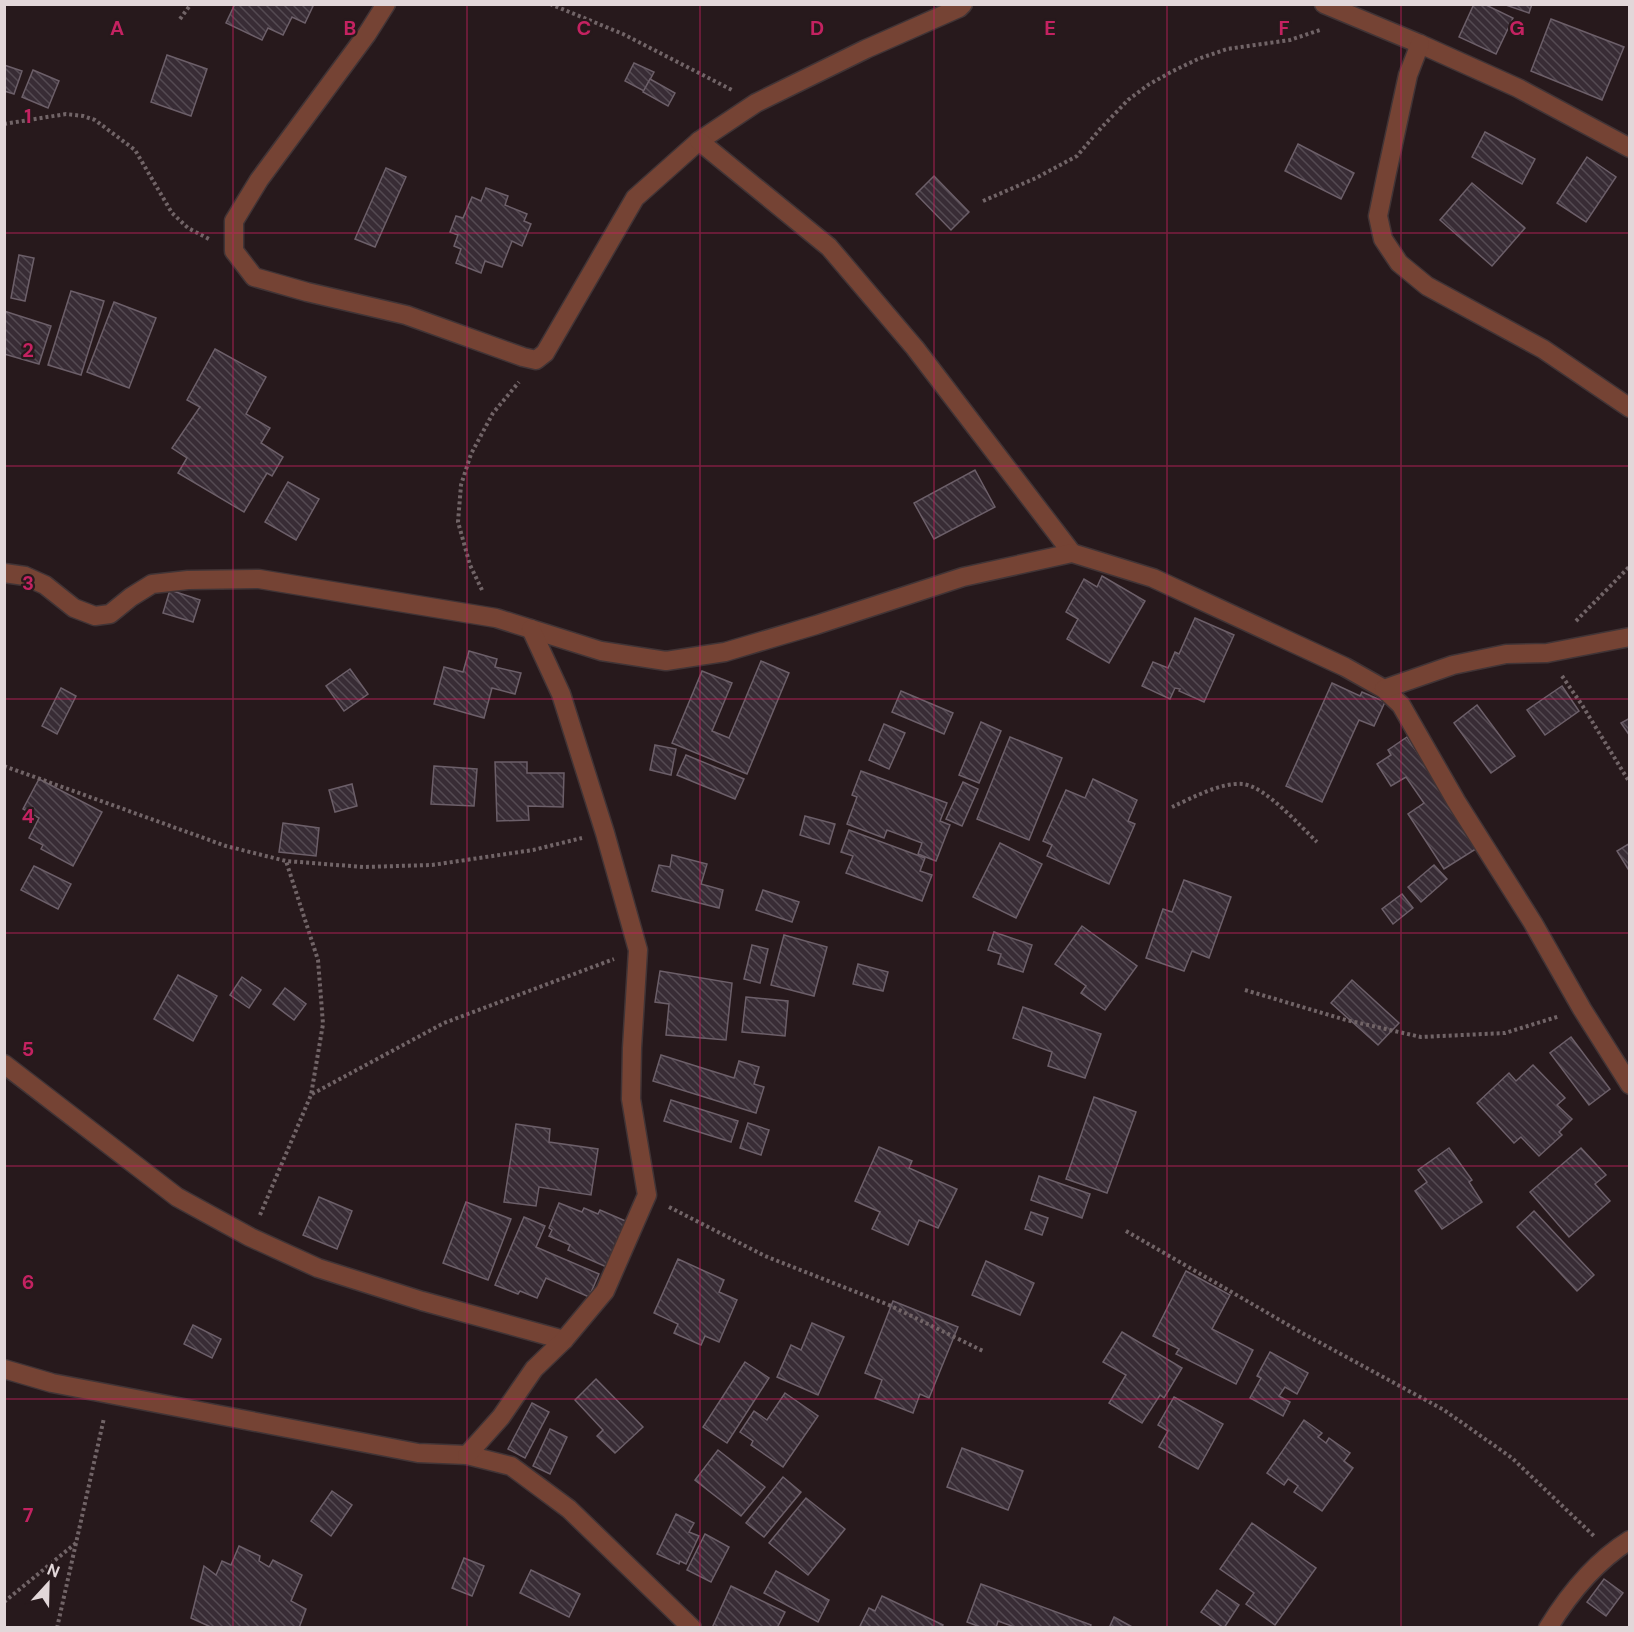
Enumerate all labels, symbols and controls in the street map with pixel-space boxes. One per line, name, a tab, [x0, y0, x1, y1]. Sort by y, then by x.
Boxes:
text: A	[110, 15, 124, 41]
text: B	[344, 15, 356, 41]
text: C	[577, 15, 591, 41]
text: D	[810, 15, 824, 41]
text: E	[1044, 15, 1056, 41]
text: F	[1278, 15, 1290, 41]
text: G	[1509, 15, 1525, 41]
text: 1	[24, 103, 32, 129]
text: 2	[22, 337, 34, 363]
text: 3	[22, 570, 34, 596]
text: 4	[22, 803, 35, 829]
text: 5	[22, 1036, 34, 1062]
text: 6	[22, 1269, 34, 1295]
text: 7	[23, 1502, 34, 1528]
north arrow	[18, 1554, 78, 1614]
text: N	[44, 1559, 63, 1582]

